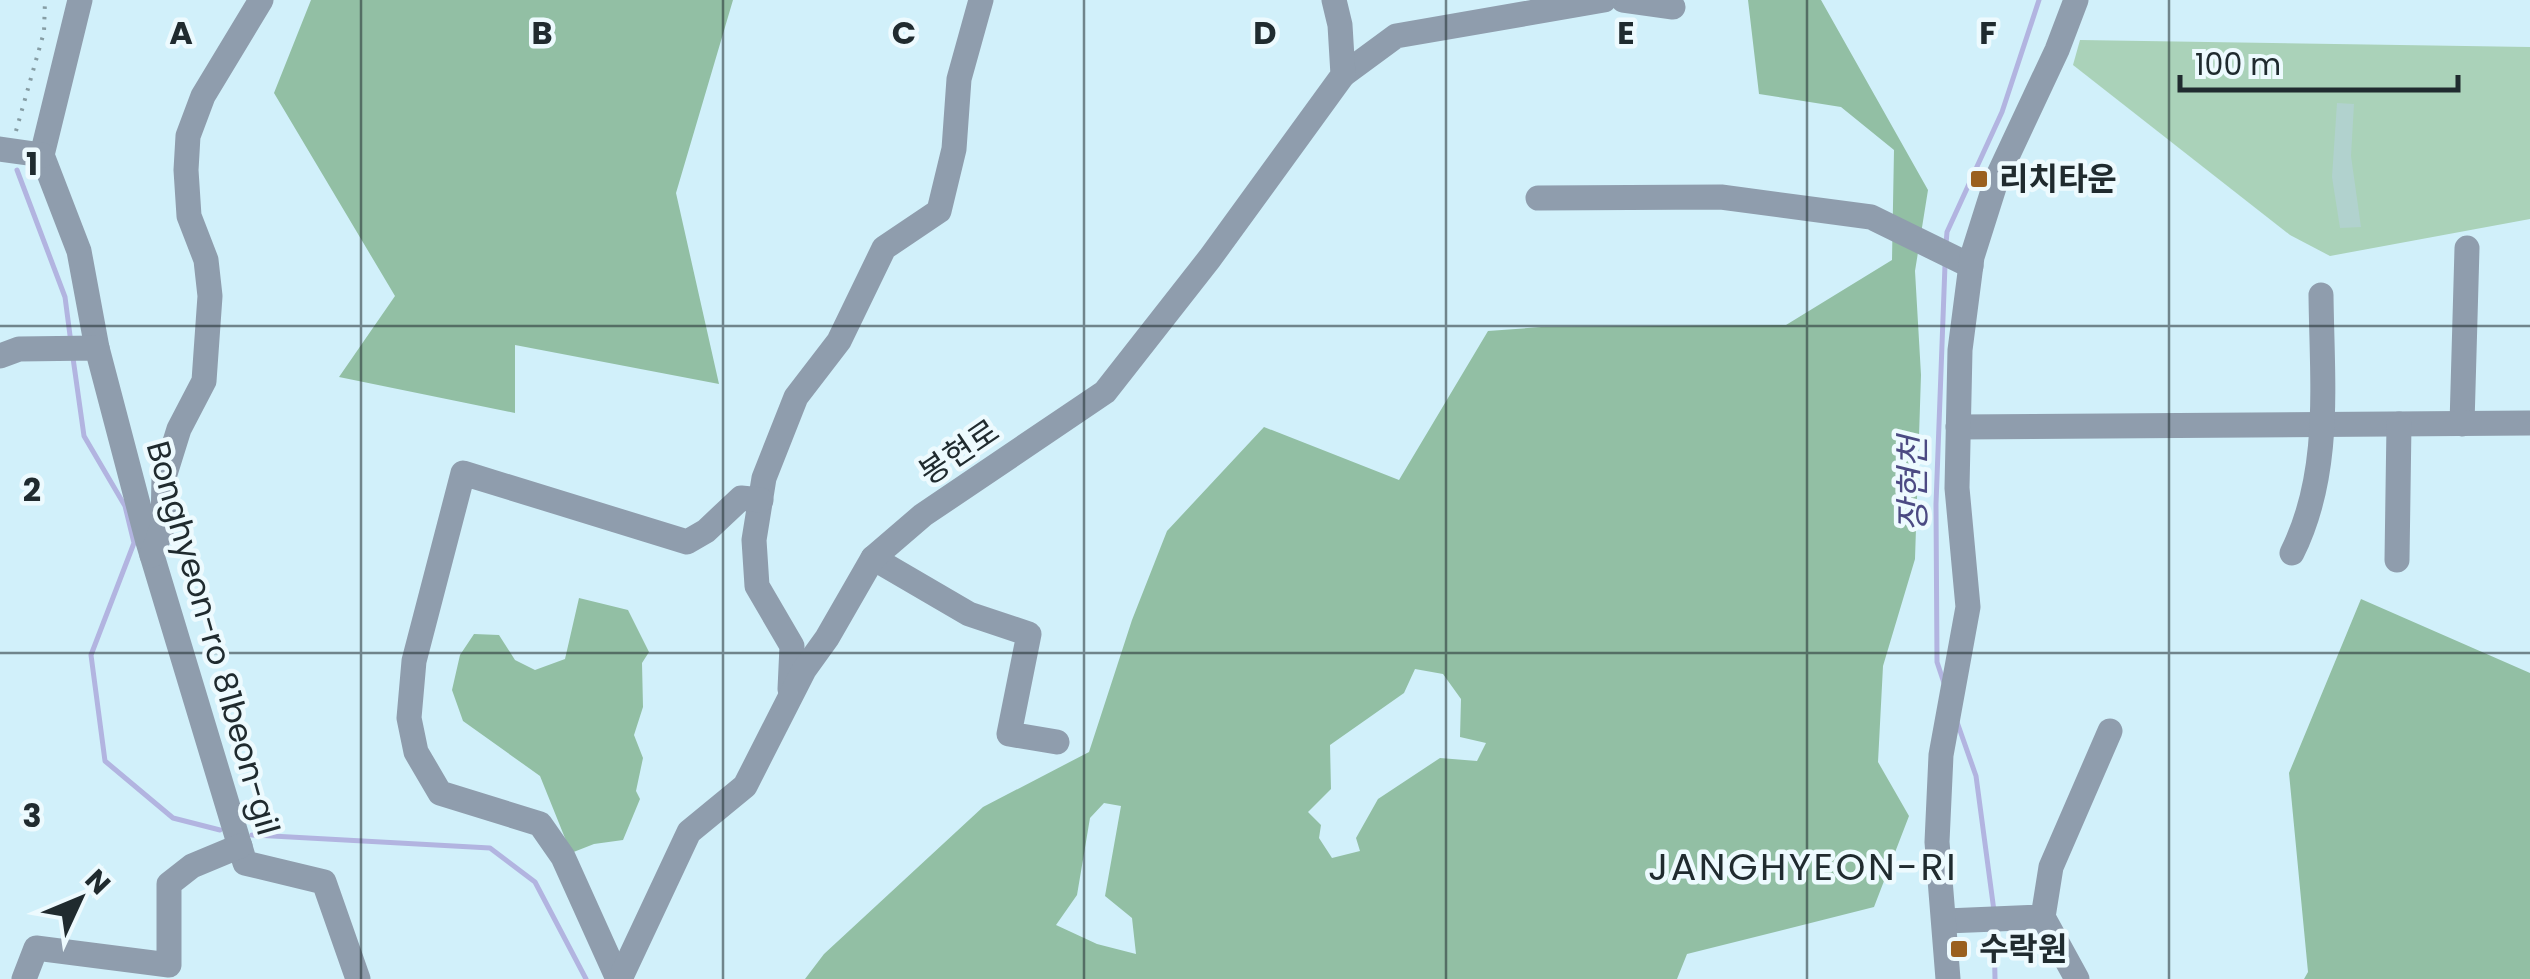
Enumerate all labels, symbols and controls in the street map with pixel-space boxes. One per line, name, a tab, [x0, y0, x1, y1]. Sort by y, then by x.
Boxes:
text: A	[169, 10, 193, 55]
text: B	[531, 10, 553, 55]
text: C	[892, 10, 916, 55]
text: D	[1253, 10, 1277, 55]
text: E	[1617, 10, 1635, 55]
text: F	[1979, 10, 1997, 55]
scale bar	[2180, 30, 2458, 92]
text: 100 m	[2195, 43, 2281, 86]
text: 1	[26, 141, 38, 186]
place label: 리치타운	[1999, 156, 2117, 201]
marker: 리치타운	[1968, 168, 1990, 190]
street label: 봉현로	[910, 408, 1008, 495]
water label: 장현천	[1888, 432, 1937, 532]
street label: Bonghyeon-ro 81beon-gil	[136, 436, 291, 840]
text: 2	[23, 467, 41, 512]
text: 3	[22, 793, 42, 838]
district label: JANGHYEON-RI	[1648, 840, 1958, 893]
north arrow	[30, 849, 130, 949]
text: N	[76, 861, 119, 903]
place label: 수락원	[1979, 926, 2067, 971]
marker: 수락원	[1948, 938, 1970, 960]

